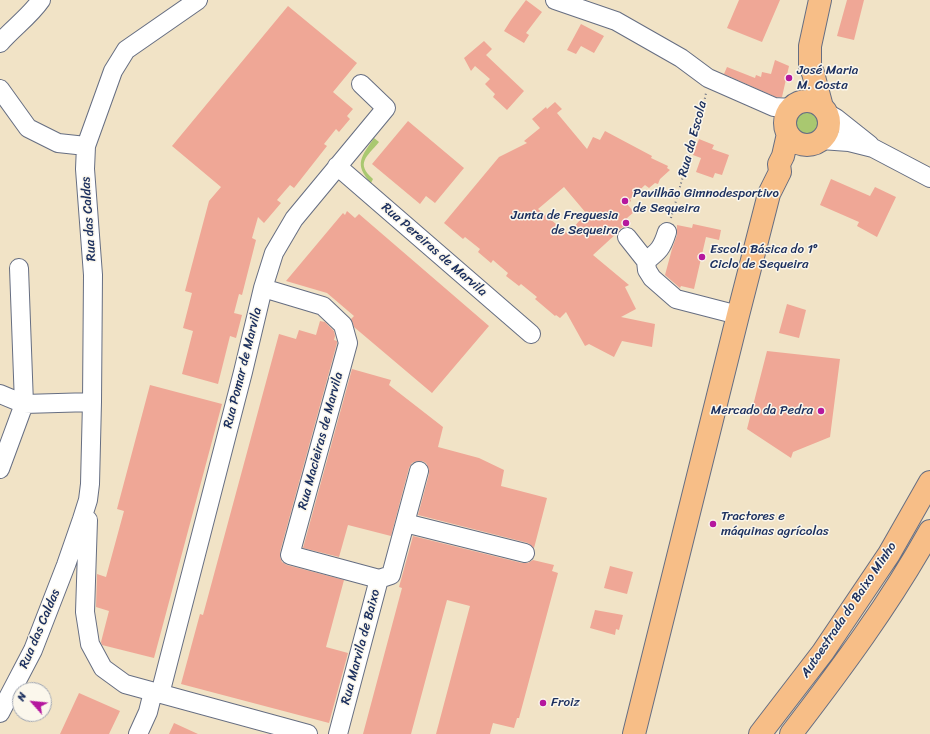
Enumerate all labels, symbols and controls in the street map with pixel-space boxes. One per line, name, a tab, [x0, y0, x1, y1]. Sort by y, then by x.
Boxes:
place label: José Maria M. Costa	[797, 63, 858, 94]
marker: José Maria M. Costa	[784, 73, 794, 83]
street label: Rua da Escola	[675, 99, 711, 179]
street label: Rua das Caldas	[78, 176, 100, 262]
place label: Pavilhão Gimnodesportivo de Sequeira	[633, 186, 779, 217]
marker: Pavilhão Gimnodesportivo de Sequeira	[620, 196, 630, 206]
street label: Rua Pereiras de Marvila	[378, 200, 490, 300]
place label: Junta de Freguesia de Sequeira	[511, 208, 618, 239]
marker: Junta de Freguesia de Sequeira	[621, 218, 631, 228]
place label: Escola Básica do 1º Ciclo de Sequeira	[710, 242, 818, 273]
marker: Escola Básica do 1º Ciclo de Sequeira	[697, 252, 707, 262]
street label: Rua Pomar de Marvila	[220, 306, 266, 430]
street label: Rua Macieiras de Marvila	[295, 371, 347, 511]
place label: Mercado da Pedra	[711, 403, 813, 419]
marker: Mercado da Pedra	[816, 406, 826, 416]
place label: Tractores e máquinas agrícolas	[721, 509, 829, 540]
marker: Tractores e máquinas agrícolas	[708, 519, 718, 529]
street label: Autoestrada do Baixo Minho	[798, 539, 900, 681]
street label: Rua das Caldas	[16, 587, 64, 671]
street label: Rua Marvila de Baixo	[338, 588, 384, 706]
north arrow	[12, 682, 52, 722]
text: N	[12, 689, 32, 704]
place label: Froiz	[551, 695, 580, 711]
marker: Froiz	[538, 698, 548, 708]

